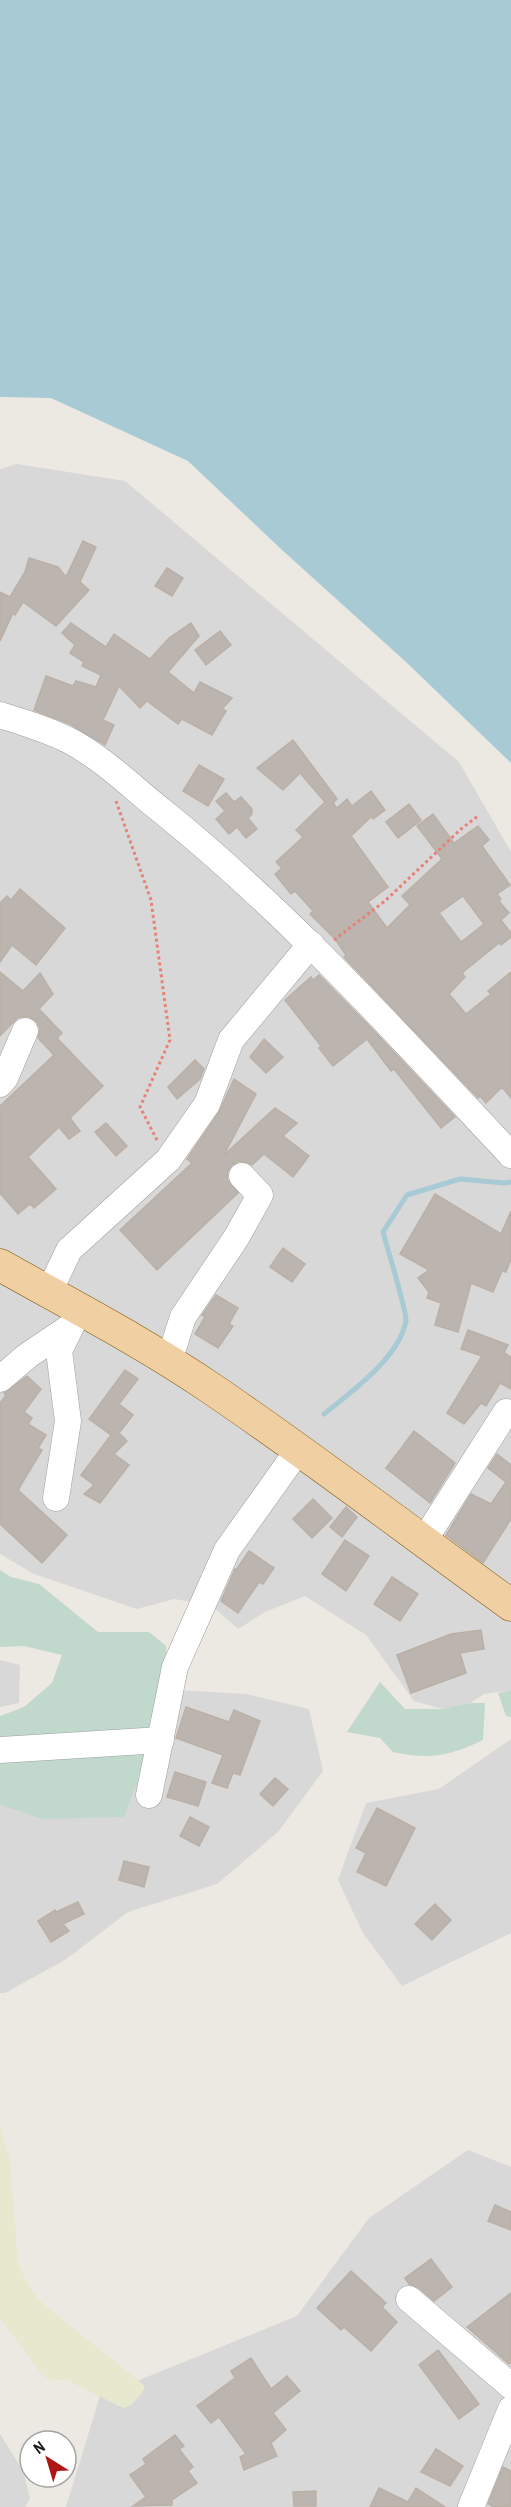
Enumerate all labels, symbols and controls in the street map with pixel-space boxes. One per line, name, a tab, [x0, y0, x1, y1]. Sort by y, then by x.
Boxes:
north arrow	[18, 2429, 78, 2489]
text: N	[29, 2435, 49, 2459]

